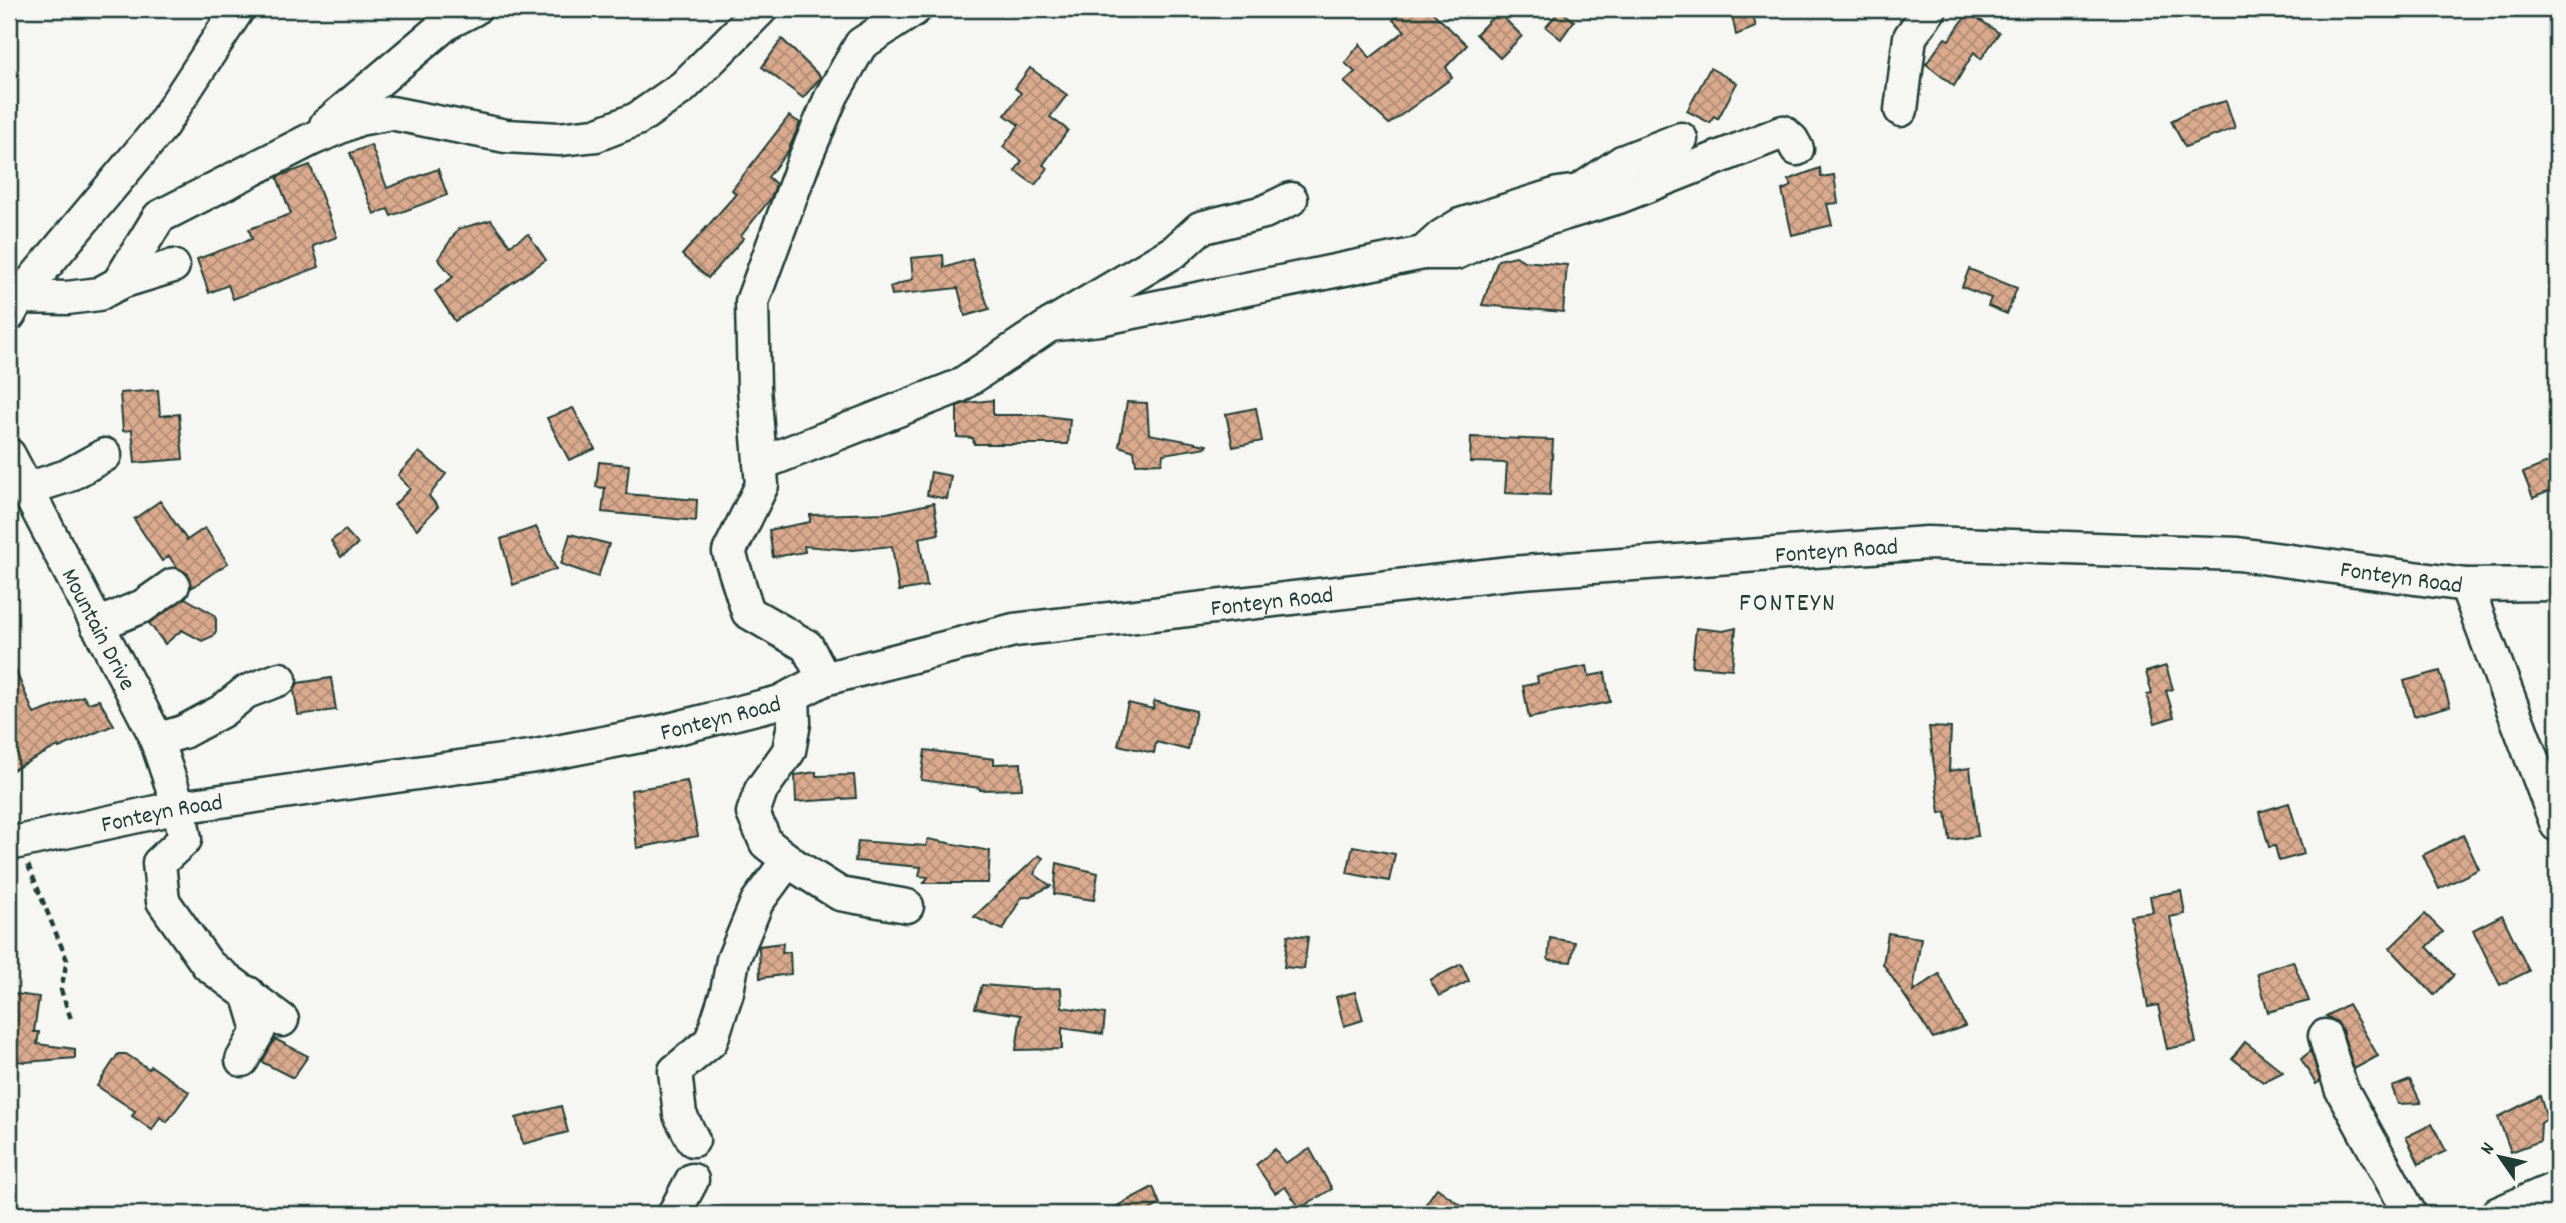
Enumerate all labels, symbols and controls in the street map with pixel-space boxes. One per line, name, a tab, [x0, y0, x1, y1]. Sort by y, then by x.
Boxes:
street label: Fonteyn Road	[1774, 531, 1899, 574]
street label: Fonteyn Road	[2338, 554, 2464, 604]
street label: Mountain Drive	[51, 563, 143, 697]
street label: Fonteyn Road	[1209, 579, 1335, 627]
district label: FONTEYN	[1739, 586, 1837, 623]
street label: Fonteyn Road	[657, 688, 785, 752]
street label: Fonteyn Road	[98, 787, 225, 843]
north arrow	[2464, 1122, 2534, 1192]
text: N	[2475, 1138, 2503, 1161]

